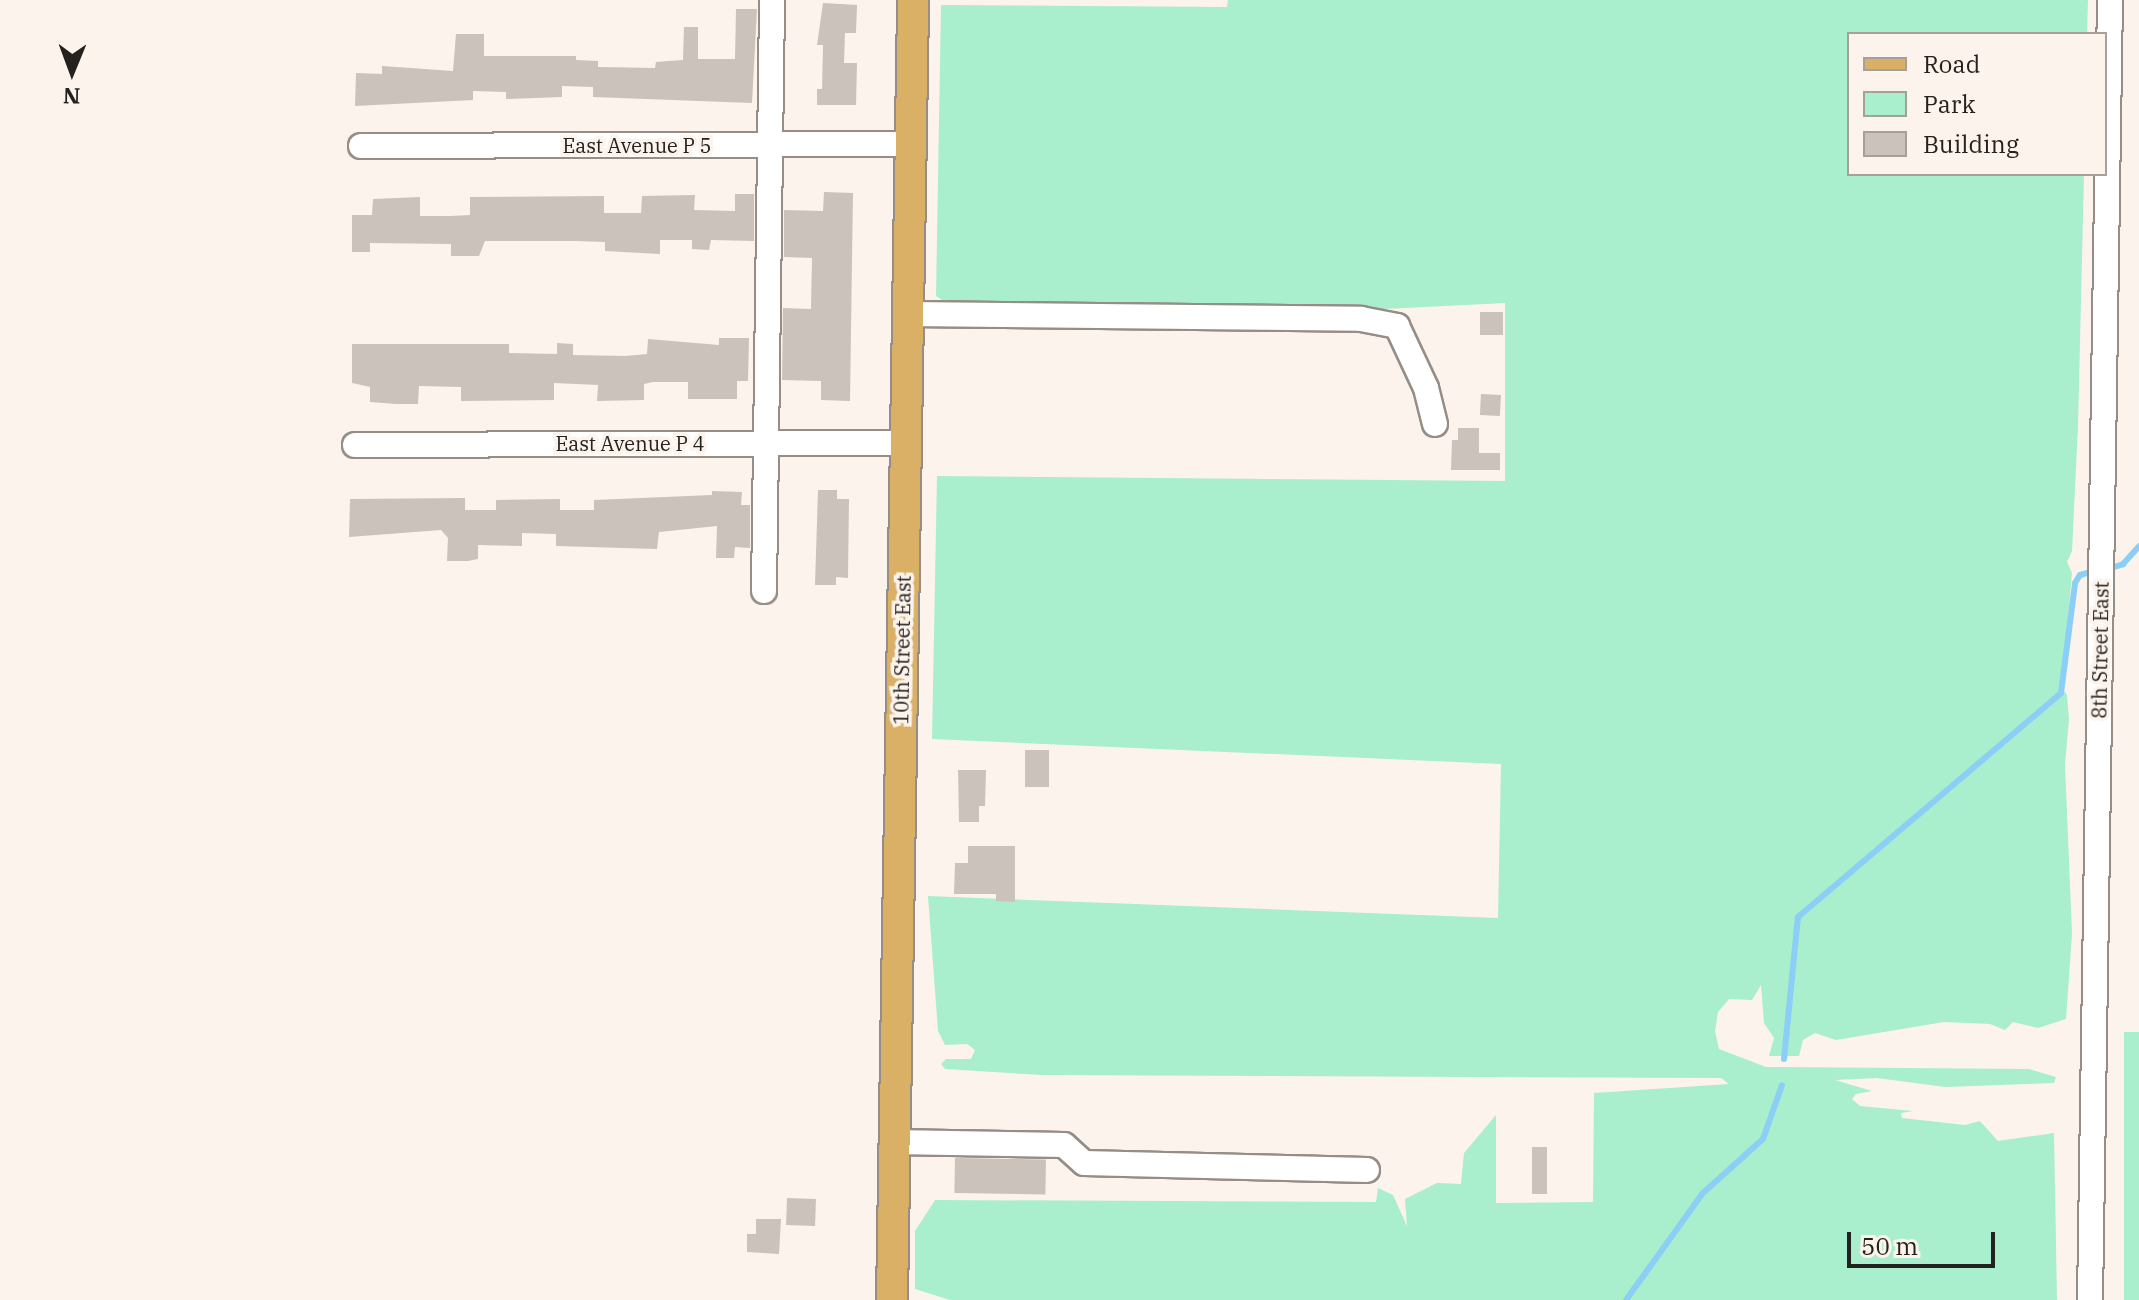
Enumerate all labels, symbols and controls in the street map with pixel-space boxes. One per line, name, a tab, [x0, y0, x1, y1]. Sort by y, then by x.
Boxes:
north arrow	[32, 32, 112, 112]
legend	[1847, 32, 2107, 176]
text: Road	[1923, 48, 1980, 80]
text: N	[63, 82, 81, 111]
text: Park	[1923, 88, 1975, 120]
text: Building	[1923, 128, 2019, 160]
street label: East Avenue P 5	[562, 133, 712, 157]
street label: East Avenue P 4	[555, 431, 705, 455]
street label: 10th Street East	[889, 575, 915, 725]
street label: 8th Street East	[2087, 581, 2113, 719]
scale bar	[1851, 1216, 1999, 1266]
text: 50 m	[1861, 1230, 1918, 1262]

